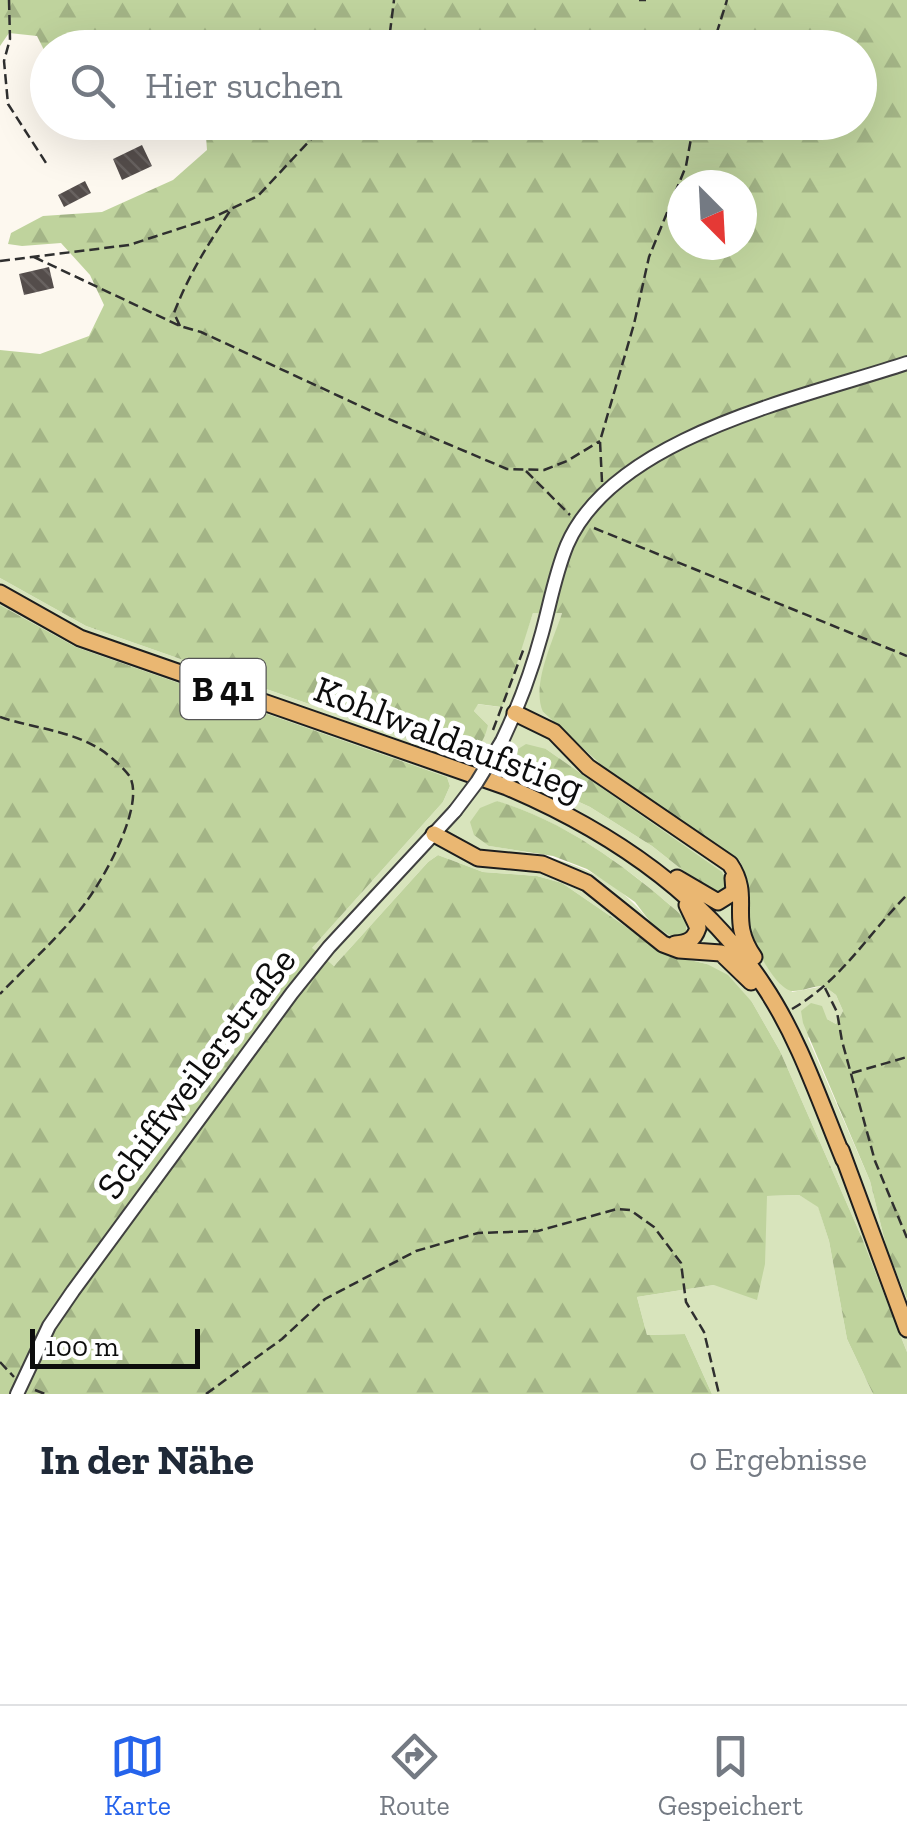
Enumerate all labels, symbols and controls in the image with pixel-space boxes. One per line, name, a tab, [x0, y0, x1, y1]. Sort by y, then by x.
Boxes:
search box	[30, 30, 877, 140]
icon: search	[65, 58, 120, 113]
text: Hier suchen	[145, 62, 343, 108]
north arrow	[667, 170, 757, 260]
road number: B 41	[180, 659, 266, 719]
street label: Kohlwaldaufstieg	[308, 666, 590, 810]
street label: Schiffweilerstraße	[87, 938, 305, 1208]
scale bar	[30, 1324, 200, 1368]
text: 100 m	[45, 1330, 119, 1363]
text: In der Nähe	[40, 1434, 254, 1485]
text: 0 Ergebnisse	[689, 1440, 867, 1478]
tab: Karte	[104, 1729, 171, 1822]
tab: Route	[379, 1729, 450, 1822]
tab: Gespeichert	[658, 1729, 803, 1822]

